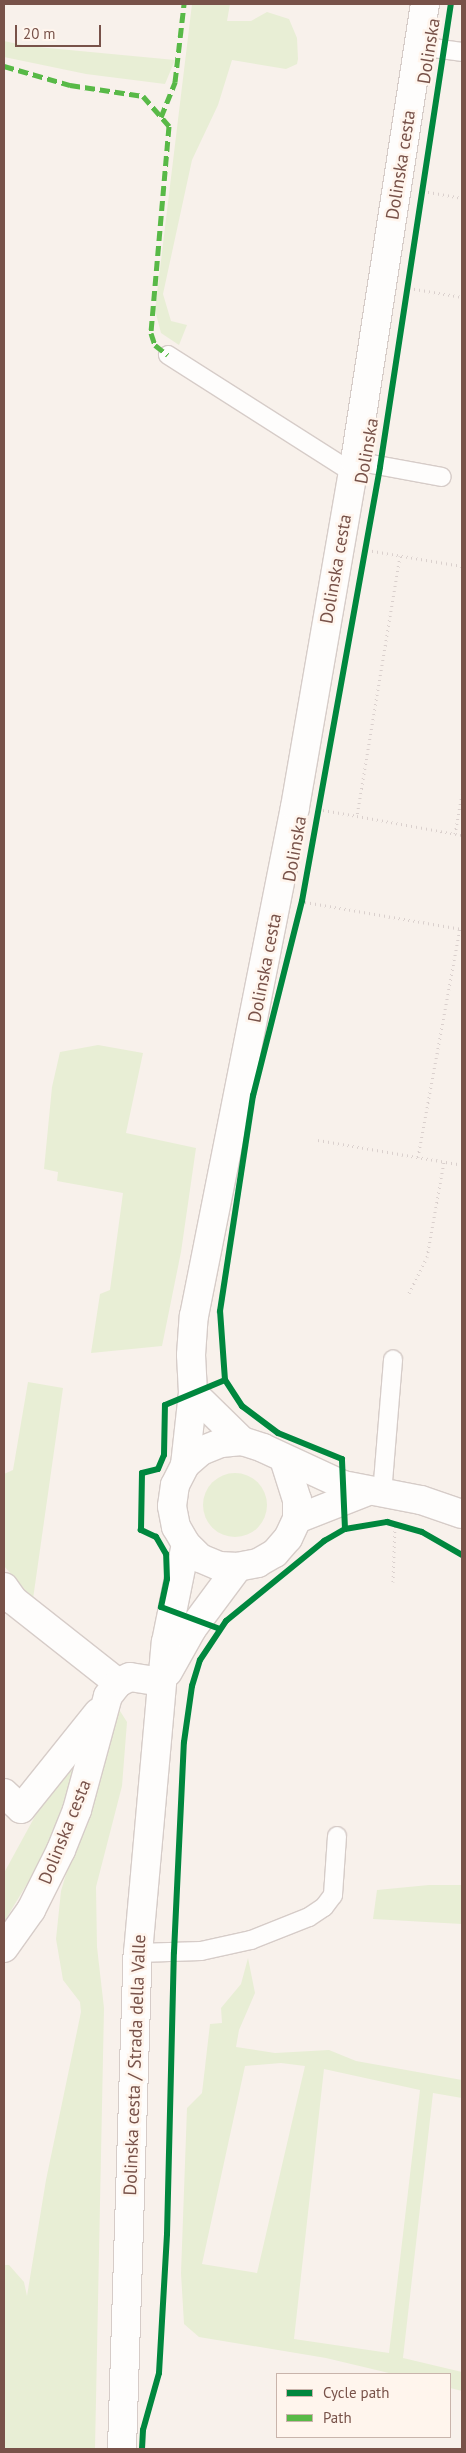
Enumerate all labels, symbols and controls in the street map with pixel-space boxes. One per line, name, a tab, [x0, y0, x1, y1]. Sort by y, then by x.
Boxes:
scale bar	[18, 15, 104, 47]
street label: Dolinska	[413, 16, 445, 86]
text: 20 m	[23, 24, 56, 43]
street label: Dolinska cesta	[382, 109, 420, 221]
street label: Dolinska	[351, 416, 383, 486]
street label: Dolinska cesta	[316, 513, 356, 625]
street label: Dolinska	[279, 814, 311, 884]
street label: Dolinska cesta	[244, 912, 286, 1024]
street label: Dolinska cesta	[34, 1777, 96, 1887]
street label: Dolinska cesta / Strada della Valle	[120, 1934, 150, 2196]
legend	[276, 2373, 451, 2438]
text: Cycle path	[323, 2383, 389, 2402]
text: Path	[323, 2408, 352, 2427]

